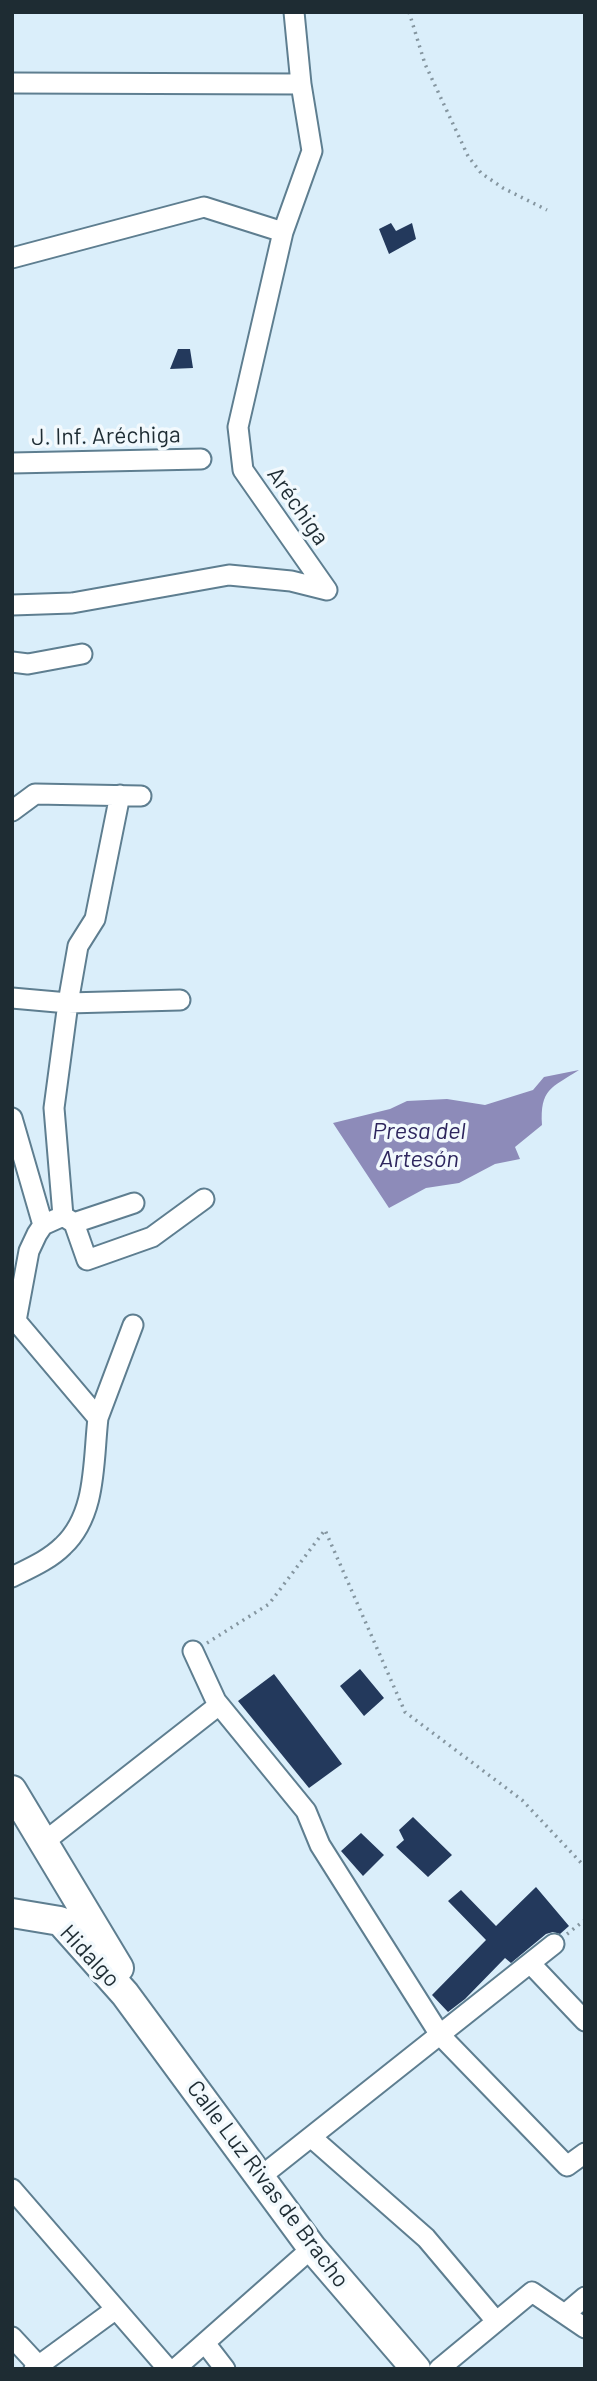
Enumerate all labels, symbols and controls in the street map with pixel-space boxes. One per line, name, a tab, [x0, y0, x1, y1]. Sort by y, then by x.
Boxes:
street label: J. Inf. Aréchiga	[31, 421, 181, 451]
street label: Aréchiga	[261, 462, 335, 550]
water label: Presa del Artesón	[372, 1117, 466, 1173]
street label: Hidalgo	[54, 1919, 126, 1993]
street label: Calle Luz Rivas de Bracho	[181, 2075, 355, 2293]

